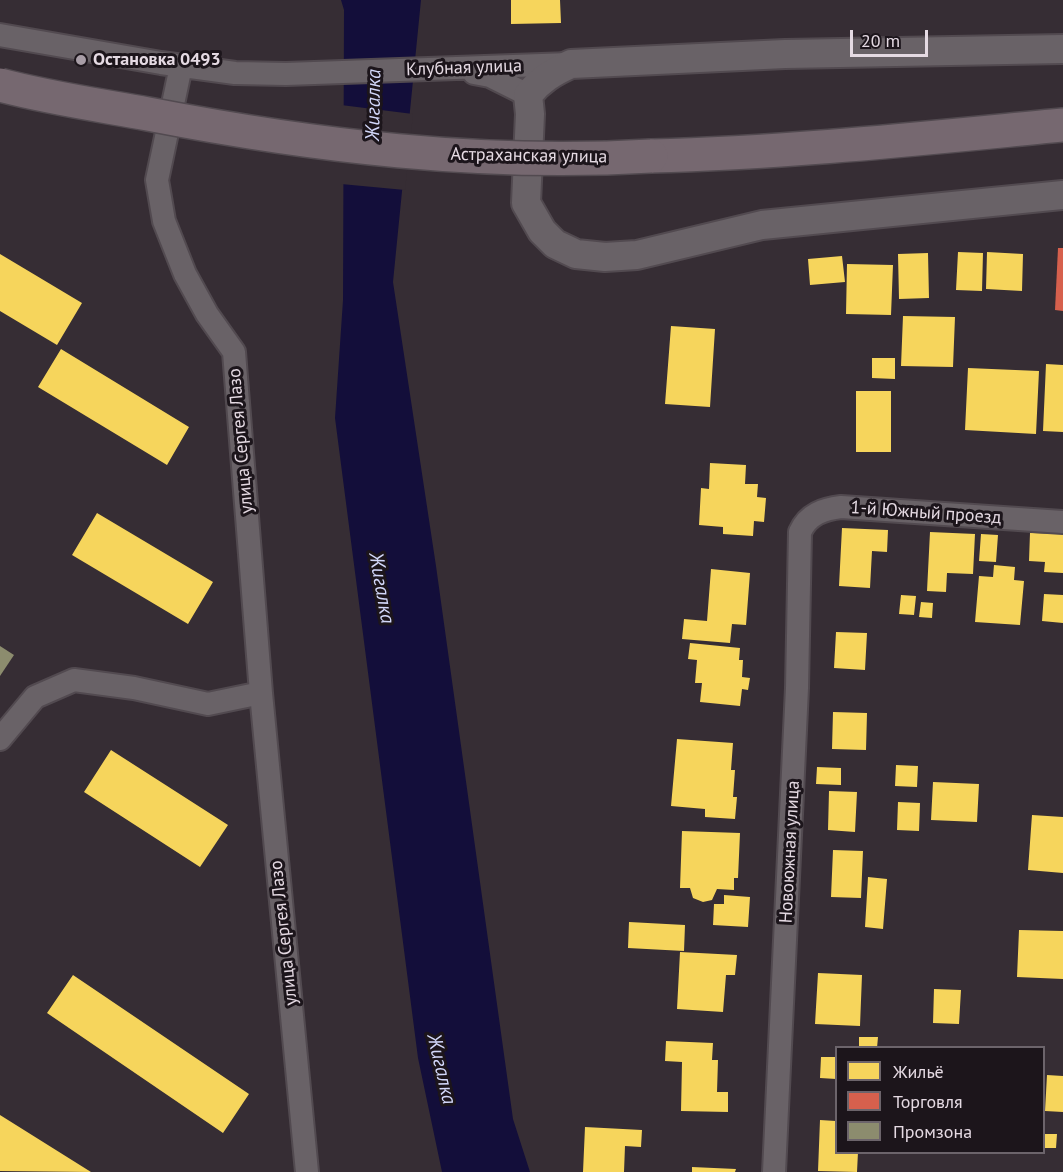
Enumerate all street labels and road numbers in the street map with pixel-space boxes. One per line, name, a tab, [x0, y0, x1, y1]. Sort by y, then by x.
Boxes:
street label: Клубная улица	[406, 55, 522, 81]
street label: Астраханская улица	[450, 144, 608, 168]
street label: улица Сергея Лазо	[224, 367, 258, 515]
street label: 1-й Южный проезд	[850, 497, 1002, 529]
street label: Новоюжная улица	[775, 780, 805, 924]
street label: улица Сергея Лазо	[266, 859, 302, 1007]

